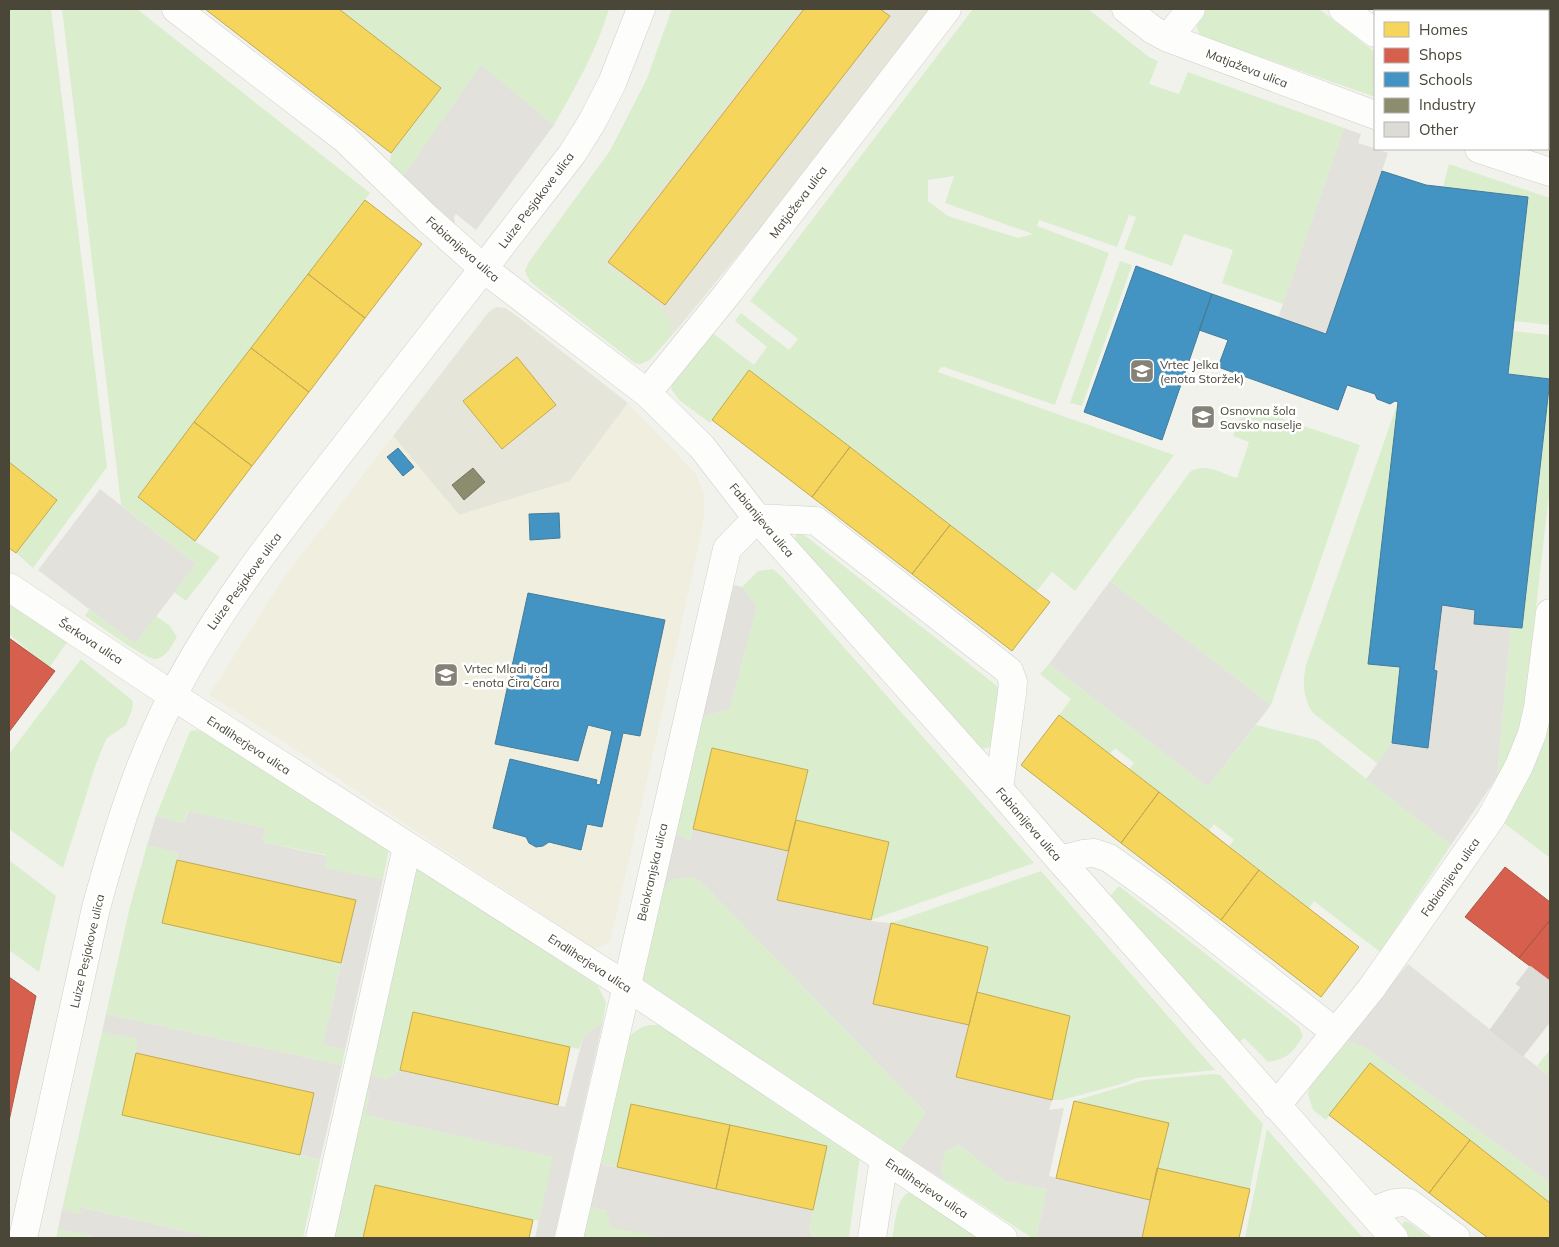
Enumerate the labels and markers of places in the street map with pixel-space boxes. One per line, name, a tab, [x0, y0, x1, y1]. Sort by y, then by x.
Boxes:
place label: Vrtec Jelka (enota Storžek)	[1160, 357, 1244, 386]
school or university icon: Vrtec Jelka (enota Storžek)	[1129, 358, 1155, 384]
place label: Osnovna šola Savsko naselje	[1220, 403, 1302, 432]
school or university icon: Osnovna šola Savsko naselje	[1190, 404, 1216, 430]
place label: Vrtec Mladi rod - enota Čira Čara	[464, 661, 560, 690]
school or university icon: Vrtec Mladi rod - enota Čira Čara	[433, 662, 459, 688]

